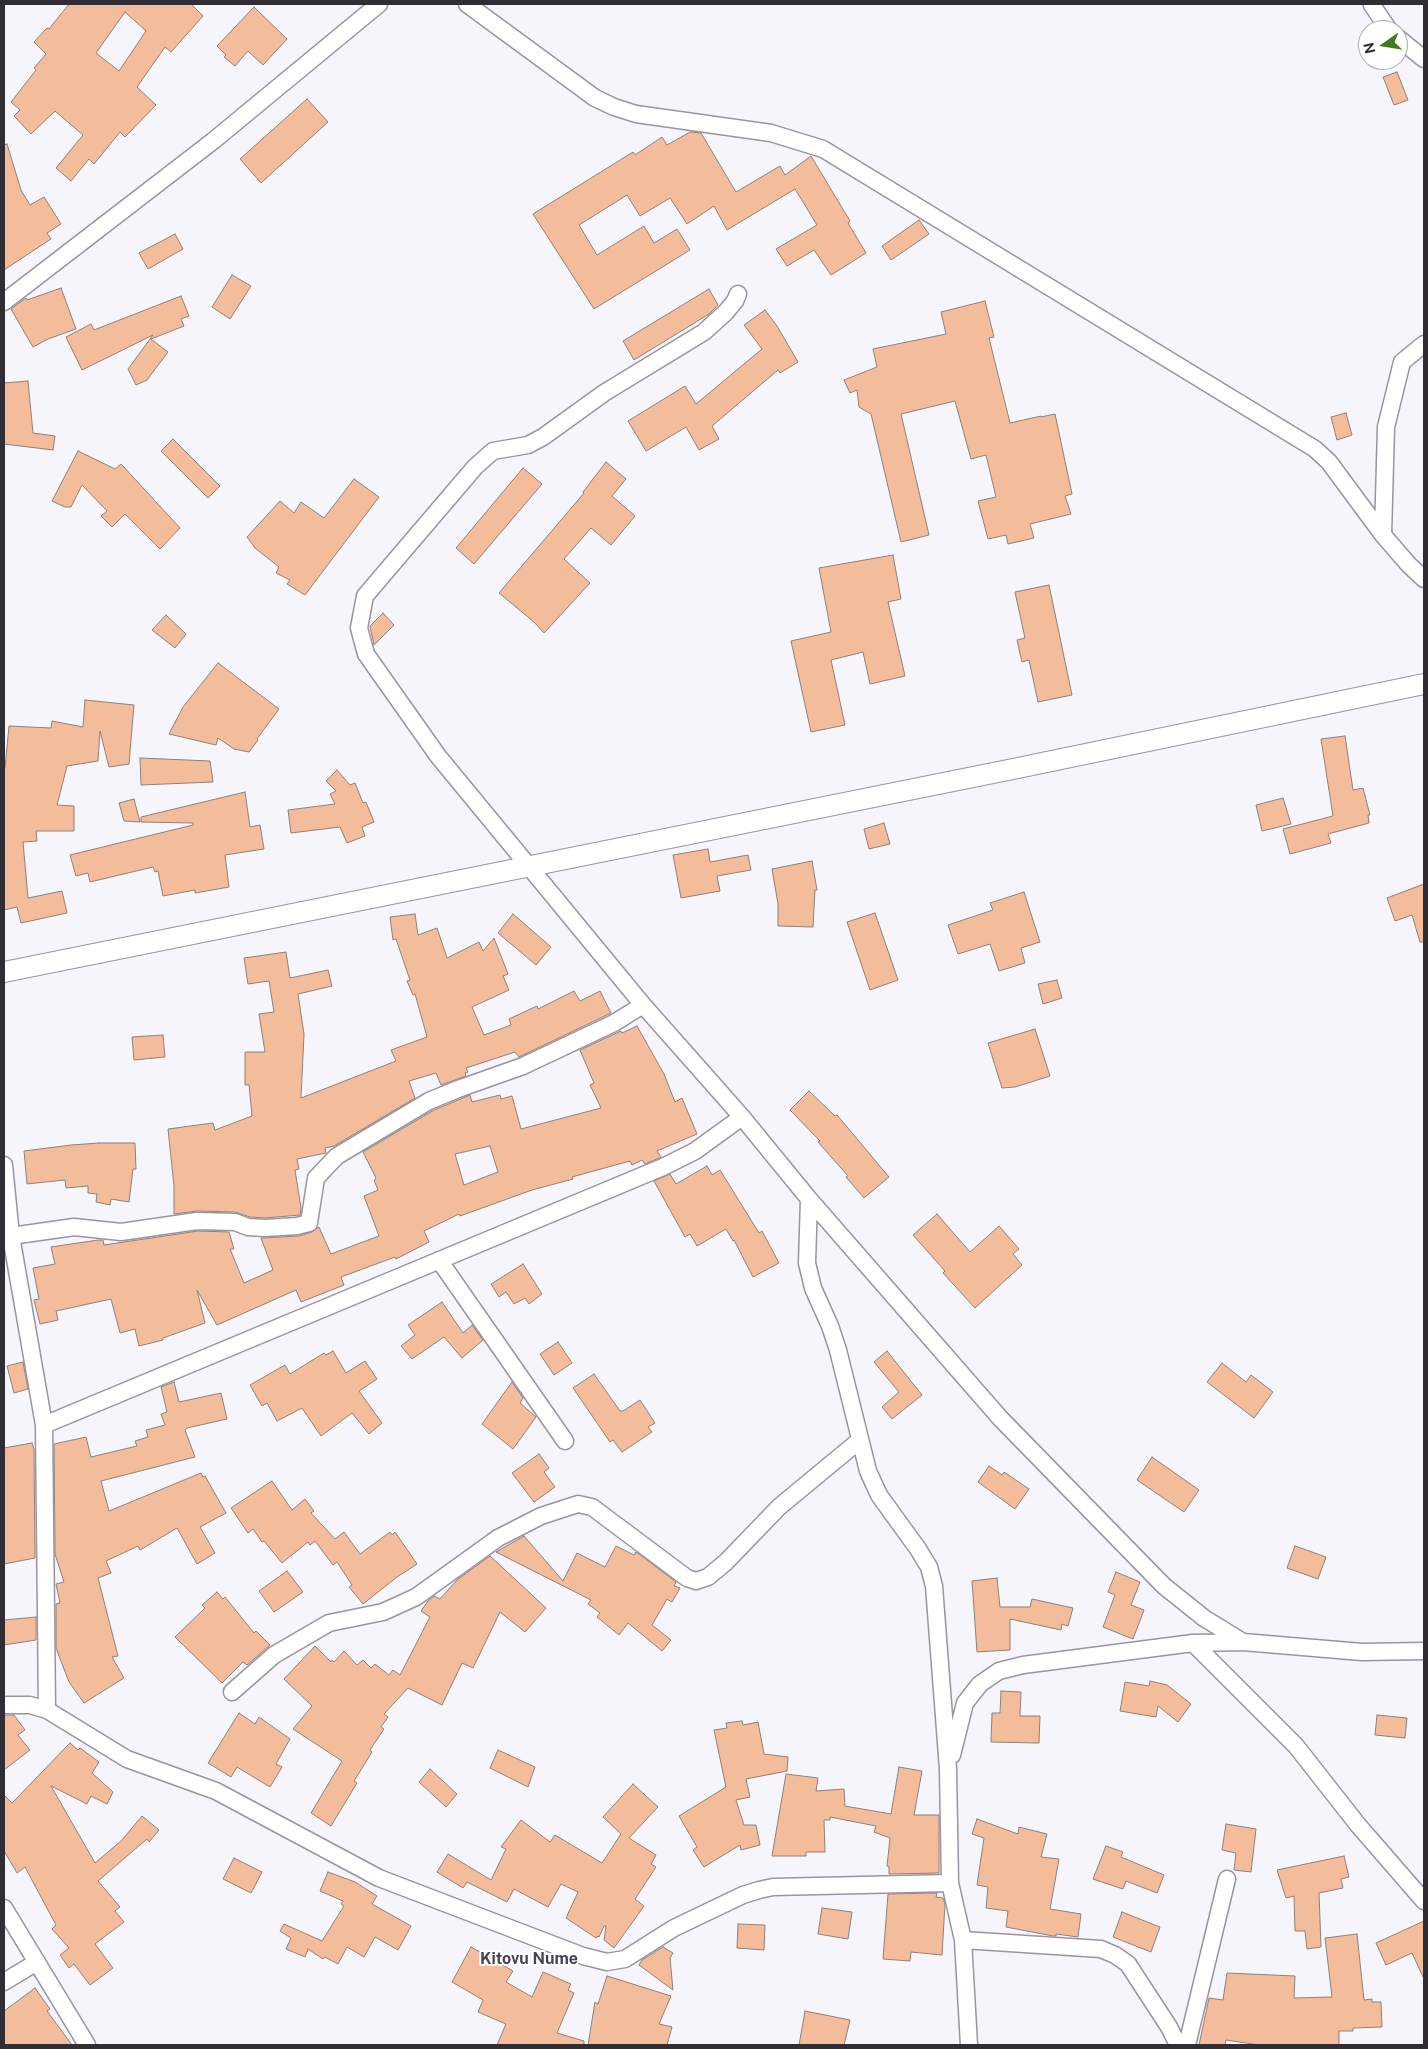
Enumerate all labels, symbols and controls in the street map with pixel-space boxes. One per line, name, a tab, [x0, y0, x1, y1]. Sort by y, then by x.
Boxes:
north arrow	[1358, 20, 1408, 70]
text: N	[1360, 41, 1378, 55]
district label: Kitovu Nume	[480, 1949, 578, 1969]

